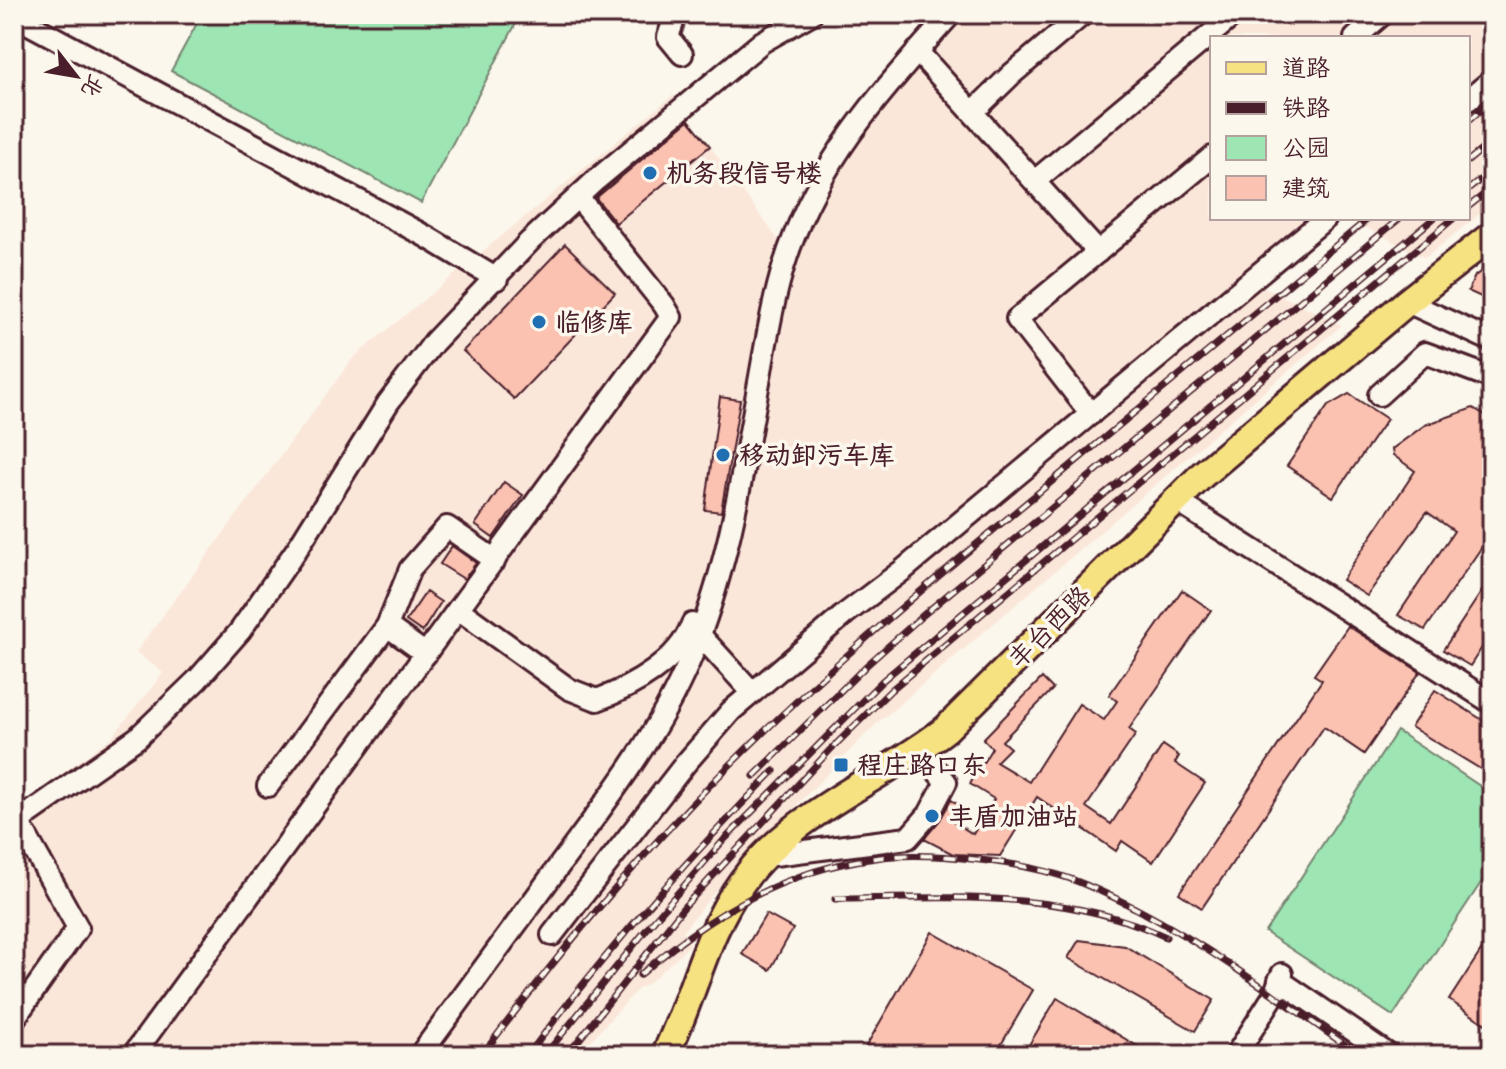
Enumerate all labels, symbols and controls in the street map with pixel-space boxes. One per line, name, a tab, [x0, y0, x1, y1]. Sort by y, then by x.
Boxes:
north arrow	[36, 36, 116, 116]
legend	[1210, 36, 1470, 220]
text: 道路	[1282, 53, 1330, 82]
text: 北	[75, 70, 110, 102]
text: 铁路	[1282, 93, 1330, 122]
text: 公园	[1282, 133, 1330, 162]
place label: 机务段信号楼	[666, 157, 822, 189]
marker: 机务段信号楼	[641, 164, 659, 182]
text: 建筑	[1282, 173, 1330, 202]
place label: 临修库	[555, 306, 633, 338]
marker: 临修库	[530, 313, 548, 331]
place label: 移动卸污车库	[739, 439, 895, 471]
marker: 移动卸污车库	[714, 446, 732, 464]
street label: 丰台西路	[1001, 579, 1097, 675]
place label: 程庄路口东	[857, 749, 987, 781]
marker: 程庄路口东	[832, 756, 850, 774]
place label: 丰盾加油站	[948, 800, 1078, 832]
marker: 丰盾加油站	[923, 807, 941, 825]

